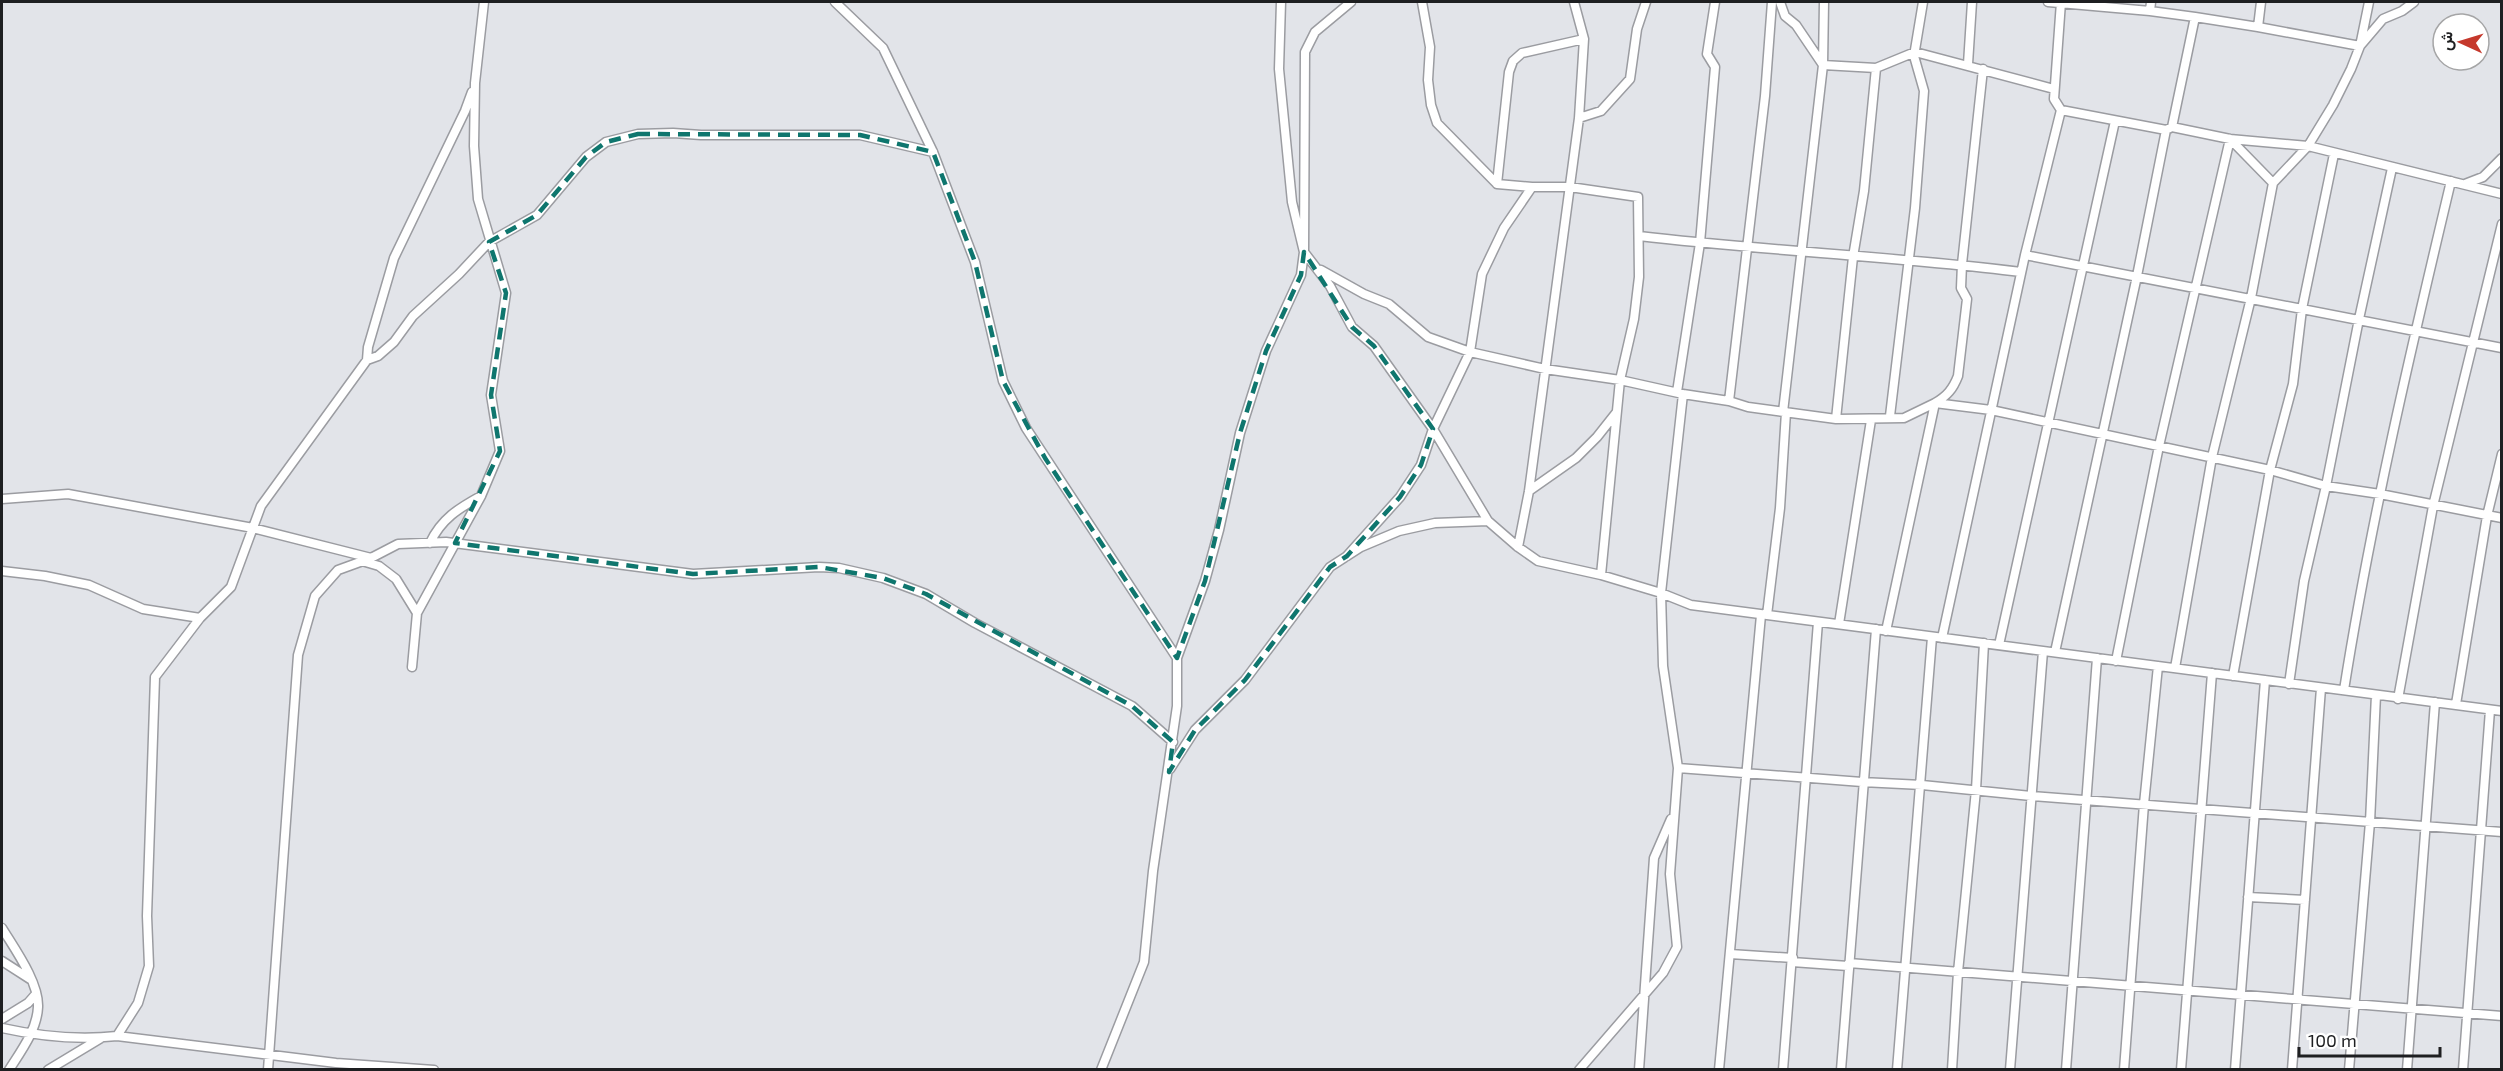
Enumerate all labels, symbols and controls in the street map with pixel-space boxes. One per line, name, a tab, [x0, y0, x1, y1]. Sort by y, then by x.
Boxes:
north arrow	[2431, 12, 2491, 72]
text: ش	[2435, 31, 2457, 51]
scale bar	[2299, 1020, 2440, 1058]
text: 100 m	[2308, 1029, 2357, 1051]

